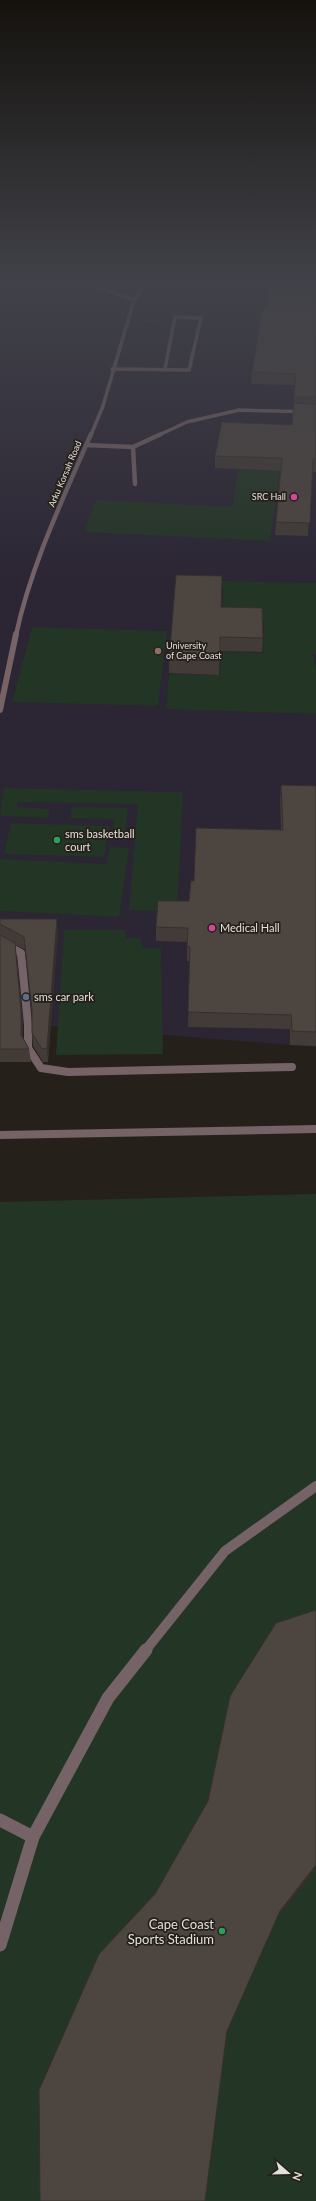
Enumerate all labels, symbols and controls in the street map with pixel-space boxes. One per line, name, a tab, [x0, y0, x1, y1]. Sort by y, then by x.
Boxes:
street label: Arku Korsah Road	[46, 439, 83, 509]
place label: SRC Hall	[252, 491, 286, 502]
marker: SRC Hall	[289, 492, 299, 502]
place label: University of Cape Coast	[166, 640, 222, 661]
marker: University of Cape Coast	[153, 646, 163, 656]
place label: sms basketball court	[65, 827, 135, 853]
marker: sms basketball court	[52, 835, 62, 845]
place label: Medical Hall	[220, 921, 280, 934]
marker: Medical Hall	[207, 923, 217, 933]
place label: sms car park	[34, 990, 94, 1003]
marker: sms car park	[21, 992, 31, 1002]
place label: Cape Coast Sports Stadium	[128, 1916, 214, 1947]
marker: Cape Coast Sports Stadium	[217, 1926, 227, 1936]
north arrow	[268, 2153, 308, 2193]
text: N	[290, 2170, 305, 2183]

